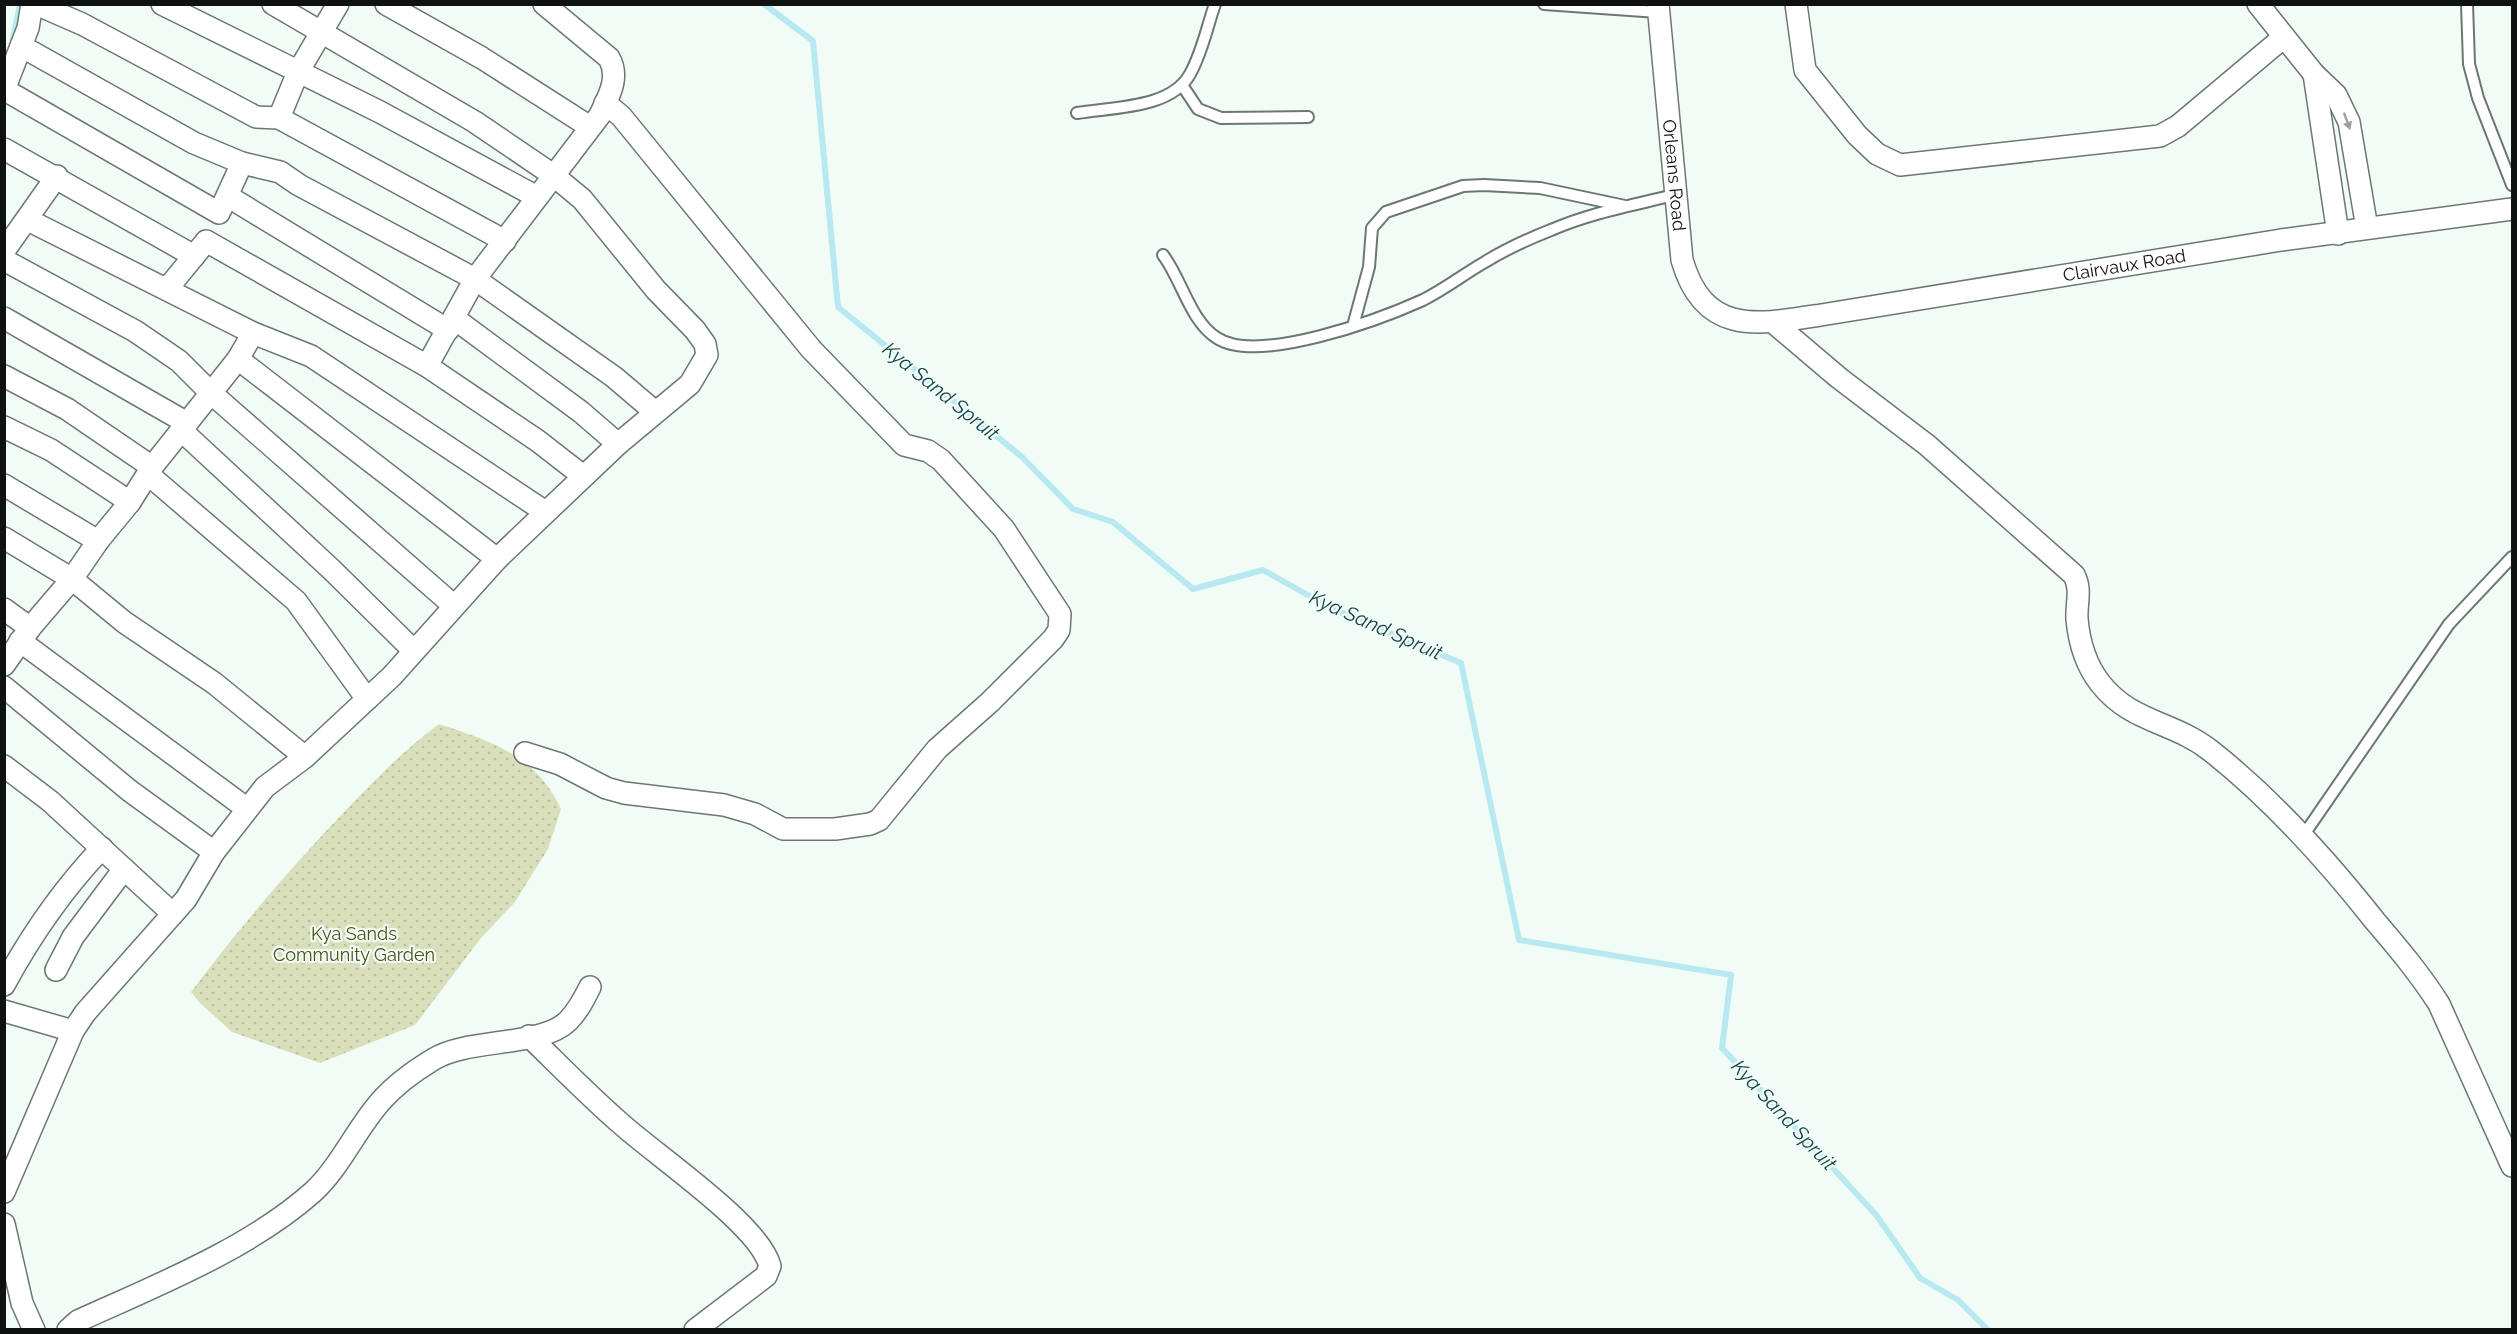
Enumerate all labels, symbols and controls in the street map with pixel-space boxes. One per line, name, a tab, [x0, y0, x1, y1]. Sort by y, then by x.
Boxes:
one-way arrow	[2343, 112, 2353, 130]
street label: Orleans Road	[1659, 118, 1690, 232]
street label: Clairvaux Road	[2061, 245, 2187, 285]
water label: Kya Sand Spruit	[878, 337, 1004, 446]
water label: Kya Sand Spruit	[1306, 585, 1447, 665]
park label: Kya Sands Community Garden	[273, 923, 435, 965]
water label: Kya Sand Spruit	[1727, 1055, 1842, 1176]

